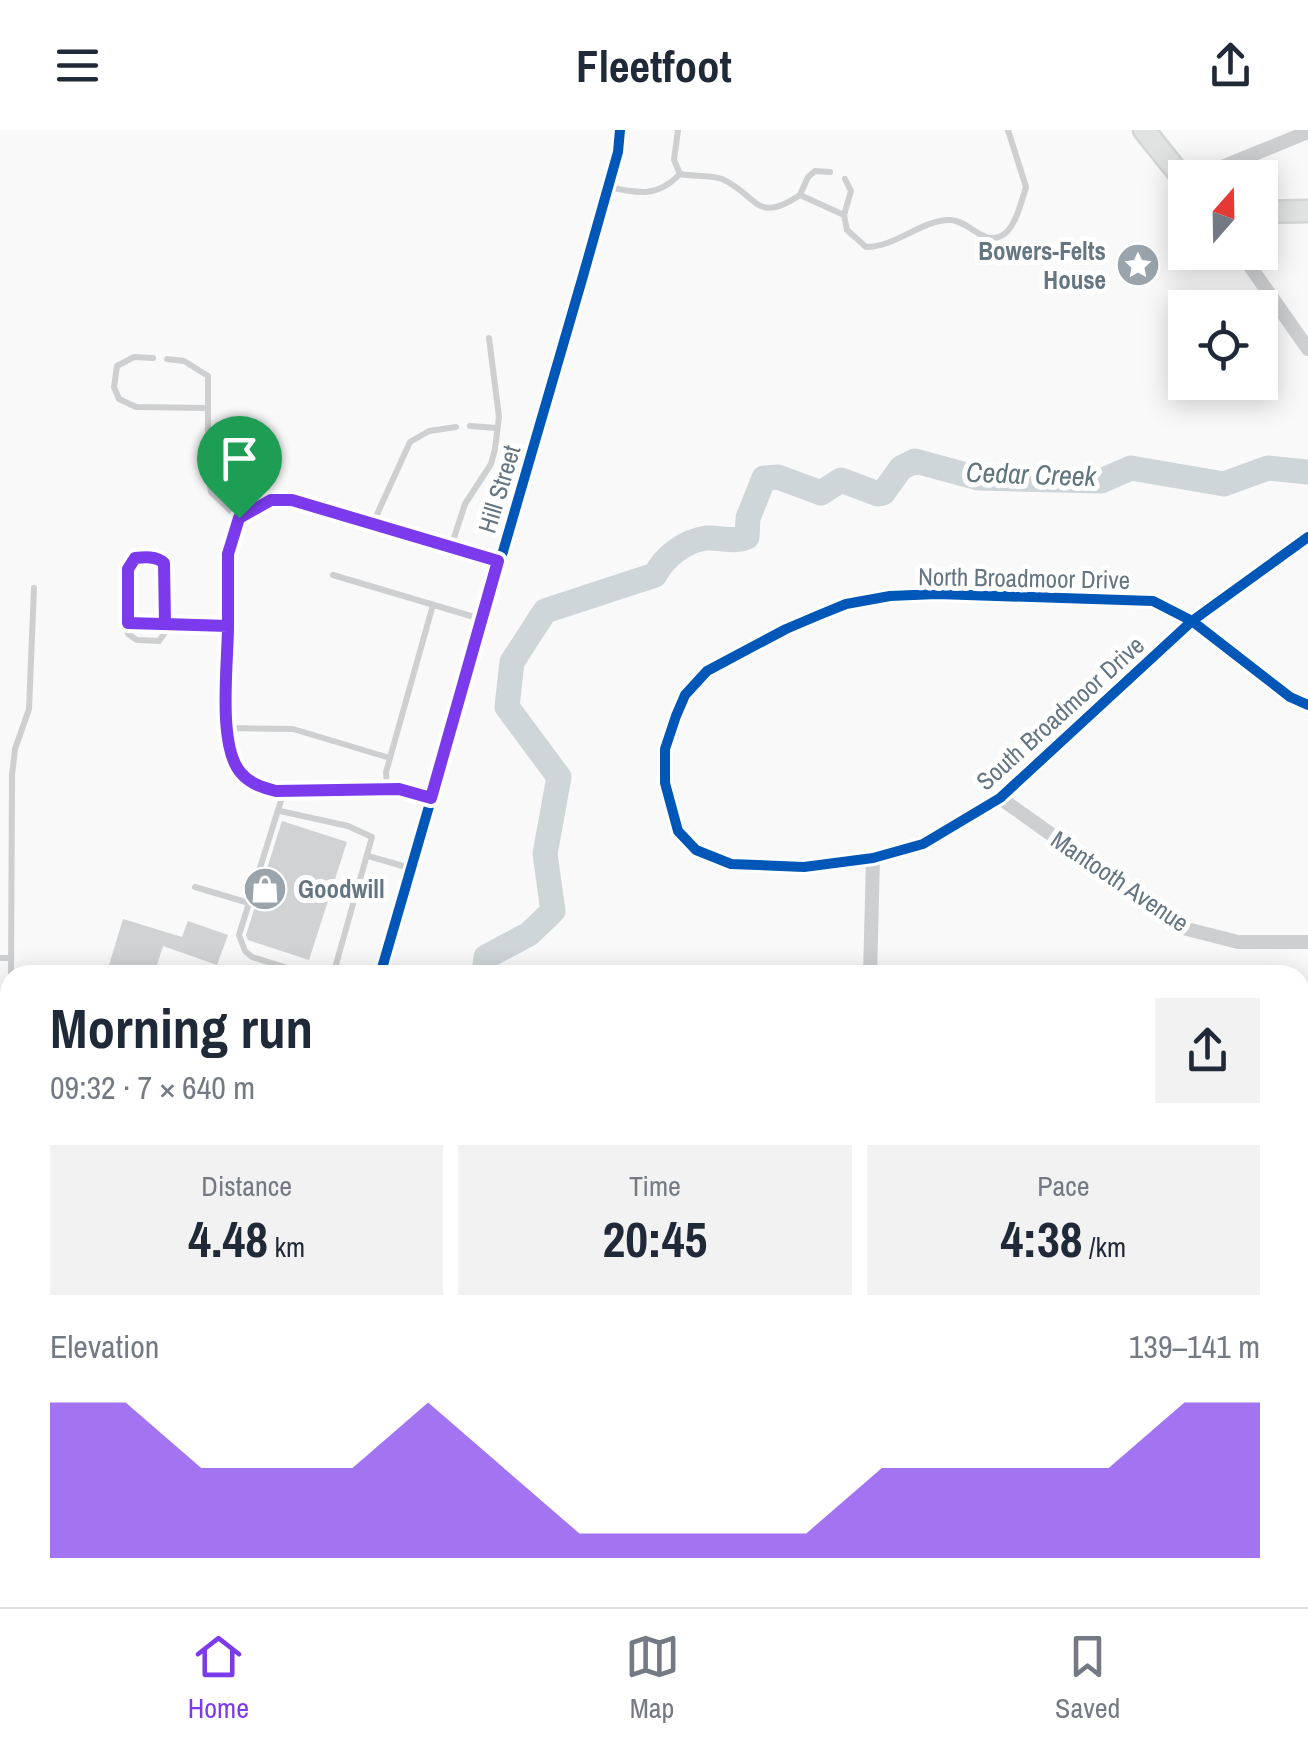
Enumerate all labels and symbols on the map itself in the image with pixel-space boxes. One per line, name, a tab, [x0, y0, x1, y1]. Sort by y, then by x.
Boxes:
north arrow	[1168, 160, 1278, 270]
place label: Bowers-Felts House	[978, 234, 1106, 297]
place icon: Bowers-Felts House	[1115, 242, 1161, 288]
pin	[197, 416, 282, 519]
street label: Hill Street	[470, 441, 528, 537]
water label: Cedar Creek	[965, 453, 1098, 495]
street label: North Broadmoor Drive	[918, 559, 1130, 597]
street label: South Broadmoor Drive	[969, 628, 1151, 798]
street label: Mantooth Avenue	[1044, 822, 1196, 940]
shop icon: Goodwill	[242, 866, 288, 912]
place label: Goodwill	[298, 872, 385, 906]

